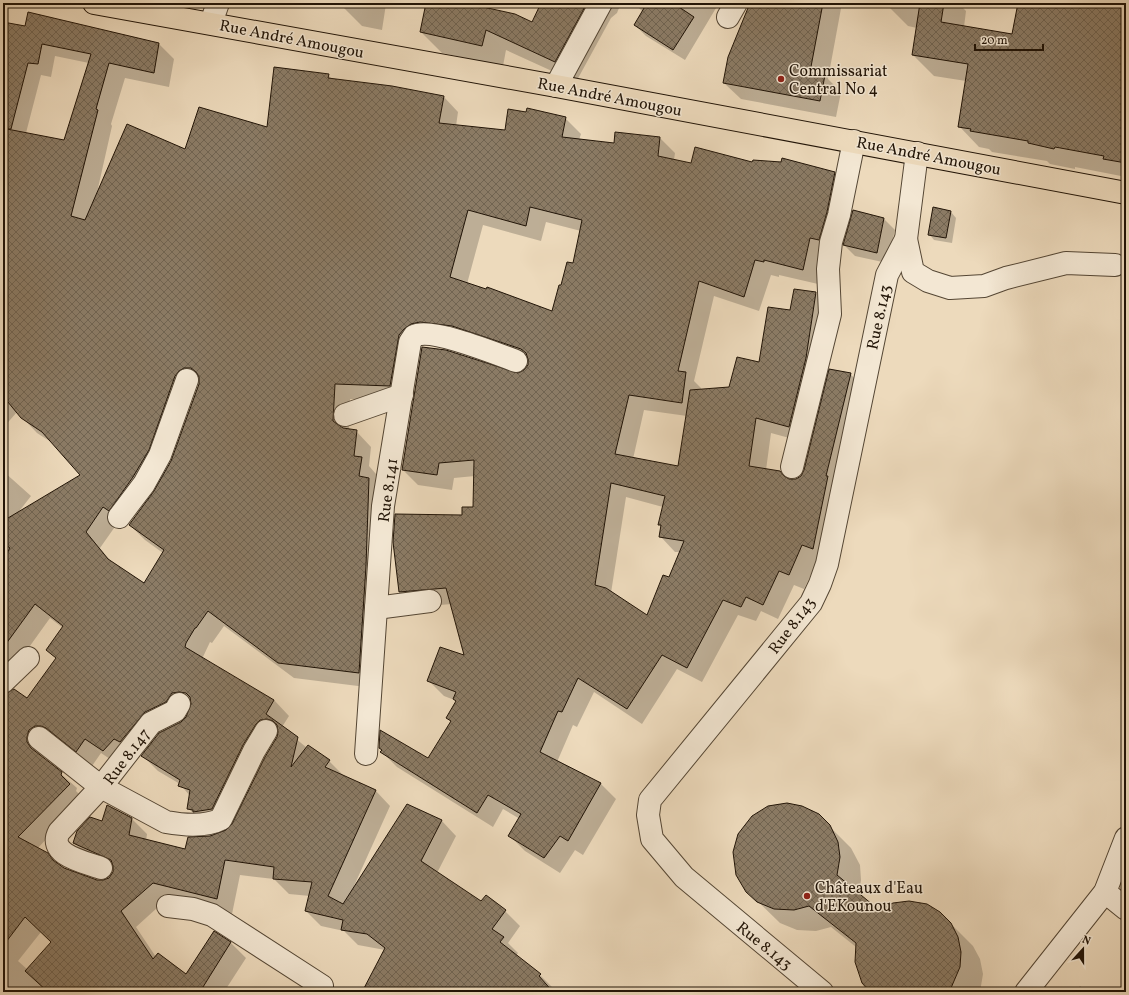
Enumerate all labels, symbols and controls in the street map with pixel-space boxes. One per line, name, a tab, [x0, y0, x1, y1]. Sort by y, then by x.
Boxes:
street label: Rue André Amougou	[217, 15, 366, 65]
scale bar	[975, 26, 1043, 52]
text: 20 m	[981, 33, 1008, 49]
place label: Commissariat Central No 4	[789, 61, 888, 101]
street label: Rue André Amougou	[535, 73, 684, 123]
marker: Commissariat Central No 4	[776, 74, 786, 84]
street label: Rue André Amougou	[854, 132, 1003, 182]
street label: Rue 8.143	[862, 283, 898, 352]
street label: Rue 8.141	[374, 457, 404, 524]
street label: Rue 8.143	[764, 593, 821, 659]
street label: Rue 8.147	[99, 724, 156, 790]
place label: Châteaux d'Eau d'EKounou	[815, 878, 923, 918]
marker: Châteaux d'Eau d'EKounou	[802, 891, 812, 901]
street label: Rue 8.143	[731, 917, 796, 976]
north arrow	[1063, 929, 1103, 969]
text: N	[1080, 933, 1092, 949]

